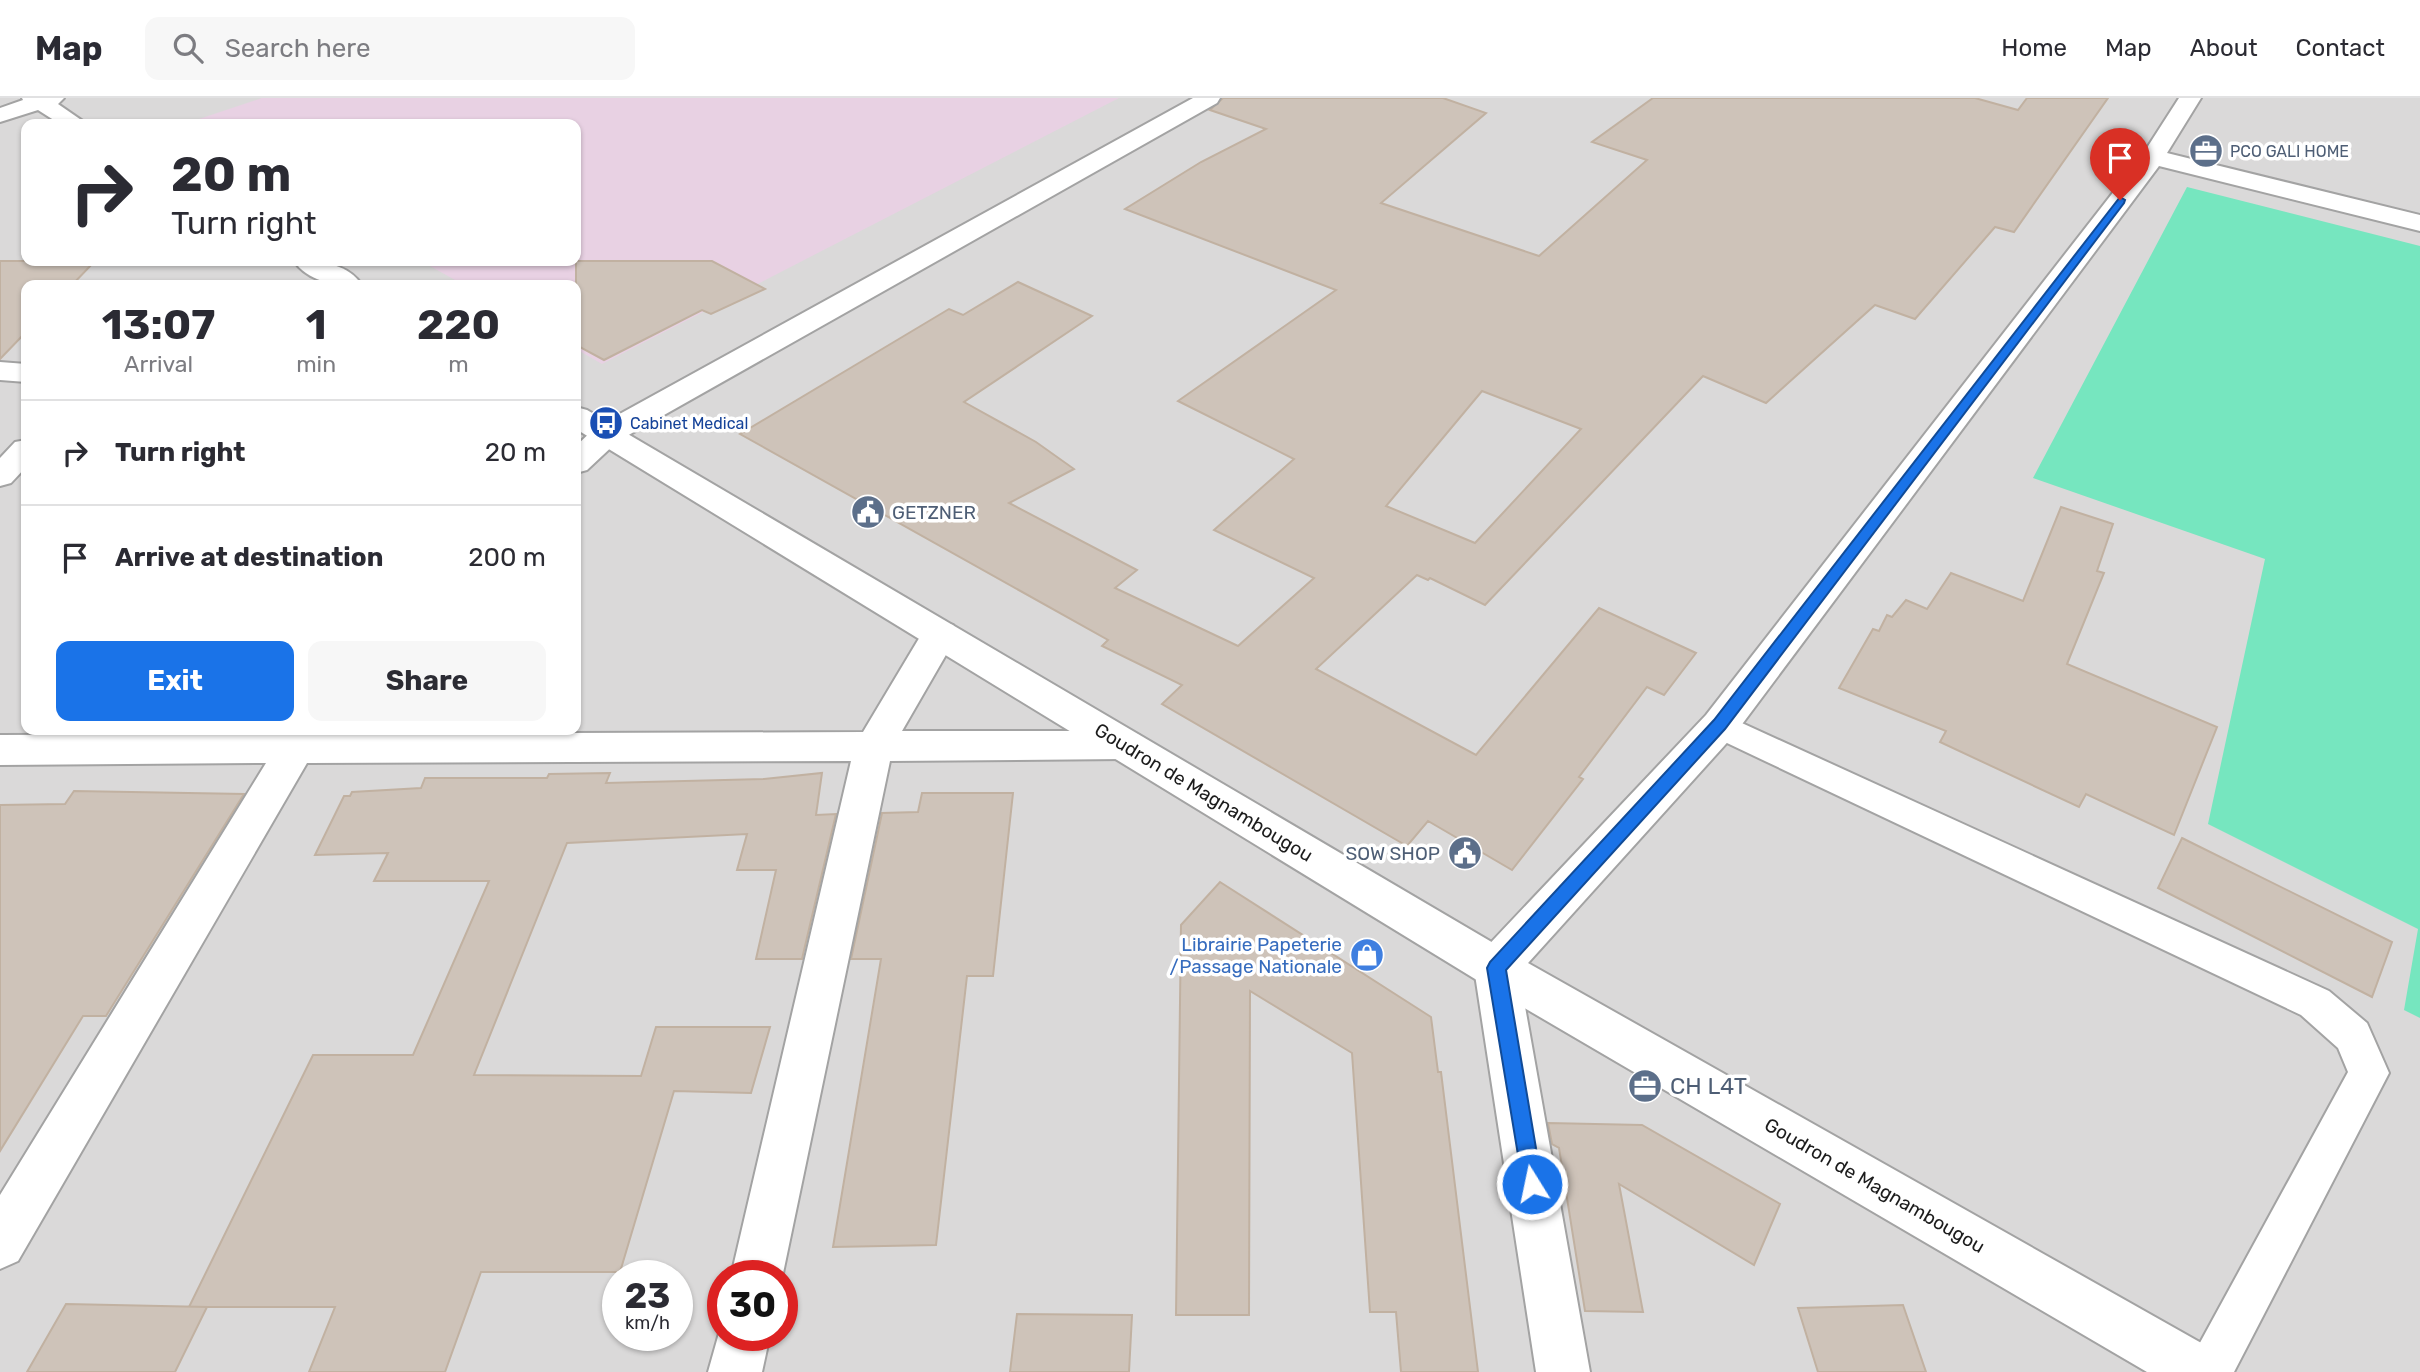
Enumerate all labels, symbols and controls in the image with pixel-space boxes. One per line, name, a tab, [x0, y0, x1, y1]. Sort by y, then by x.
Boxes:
search box	[145, 17, 635, 80]
text: Map	[35, 29, 103, 68]
icon: search	[169, 29, 207, 67]
text: Search here	[225, 33, 370, 64]
text: Home	[2001, 34, 2067, 62]
text: Map	[2105, 34, 2152, 62]
text: About	[2190, 34, 2258, 62]
text: Contact	[2296, 34, 2385, 62]
pin	[2090, 128, 2150, 200]
office icon: PCO GALI HOME	[2187, 132, 2225, 170]
icon: arrive	[2101, 139, 2139, 177]
place label: PCO GALI HOME	[2230, 142, 2349, 161]
text: 20 m	[171, 145, 292, 203]
icon: right	[56, 147, 147, 238]
text: Turn right	[171, 204, 316, 242]
text: 13:07	[102, 300, 215, 350]
text: 1	[306, 300, 327, 350]
text: 220	[417, 300, 500, 350]
text: Arrival	[124, 350, 193, 378]
text: min	[296, 350, 336, 378]
text: m	[448, 350, 469, 378]
bus stop icon: Cabinet Medical	[587, 404, 625, 442]
place label: Cabinet Medical	[630, 414, 748, 433]
icon: right	[56, 434, 94, 472]
text: Turn right	[115, 437, 245, 468]
text: 20 m	[485, 437, 546, 468]
public building icon: GETZNER	[849, 493, 887, 531]
place label: GETZNER	[892, 501, 976, 524]
icon: arrive	[56, 539, 94, 577]
text: Arrive at destination	[115, 542, 383, 573]
text: 200 m	[468, 542, 546, 573]
button: Exit	[56, 641, 294, 721]
button: Share	[308, 641, 546, 721]
street label: Goudron de Magnambougou	[1090, 718, 1317, 867]
public building icon: SOW SHOP	[1446, 834, 1484, 872]
place label: SOW SHOP	[1345, 842, 1440, 865]
place label: Librairie Papeterie /Passage Nationale	[1169, 933, 1342, 978]
shop icon: Librairie Papeterie /Passage Nationale	[1348, 936, 1386, 974]
office icon: CH L4T	[1626, 1067, 1664, 1105]
place label: CH L4T	[1670, 1072, 1747, 1100]
street label: Goudron de Magnambougou	[1761, 1113, 1989, 1258]
position arrow	[1495, 1147, 1569, 1221]
speed limit sign: 30	[707, 1260, 798, 1351]
text: 23	[625, 1275, 670, 1317]
text: km/h	[625, 1312, 670, 1334]

